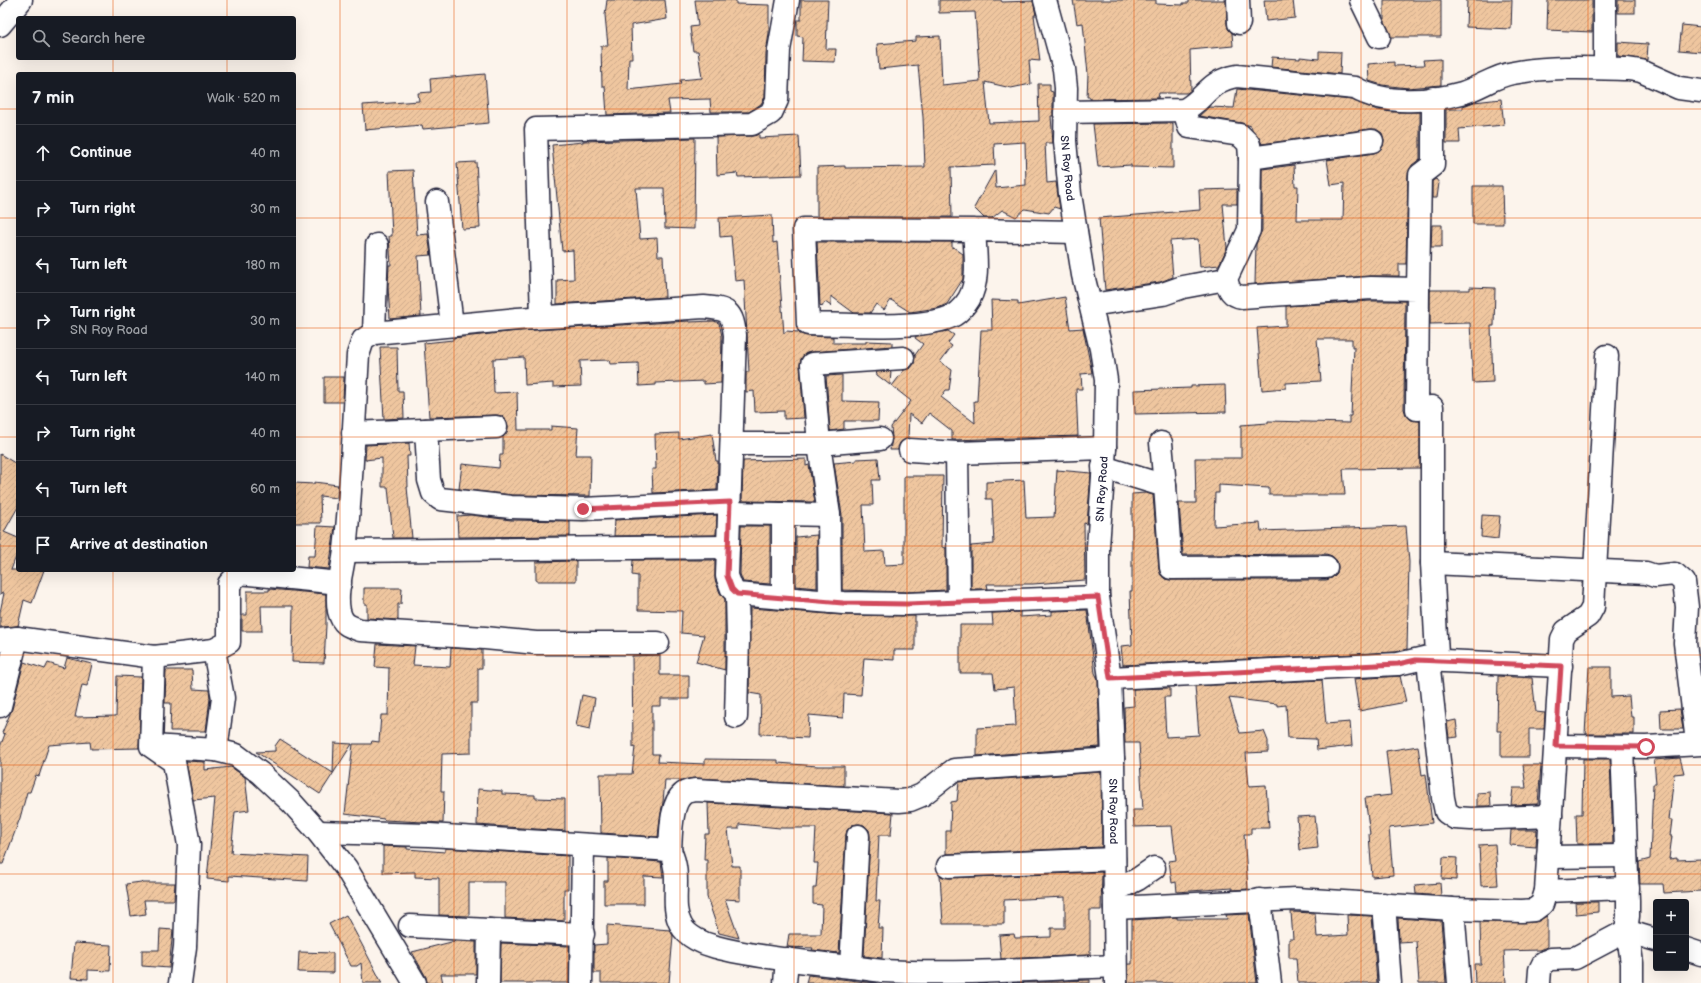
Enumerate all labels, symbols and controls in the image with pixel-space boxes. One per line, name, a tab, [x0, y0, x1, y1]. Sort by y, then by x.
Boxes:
search box	[16, 16, 296, 60]
icon: search	[30, 27, 52, 49]
text: Search here	[62, 29, 145, 48]
text: 7 min	[32, 88, 74, 108]
text: Walk · 520 m	[207, 90, 280, 106]
street label: SN Roy Road	[1058, 135, 1078, 202]
icon: ahead	[32, 142, 54, 164]
text: Continue	[70, 143, 132, 162]
text: 40 m	[250, 145, 280, 161]
icon: right	[32, 198, 54, 220]
text: Turn right	[70, 199, 135, 218]
text: 30 m	[250, 201, 280, 217]
icon: left	[32, 254, 54, 276]
text: Turn left	[70, 255, 127, 274]
text: 180 m	[245, 257, 280, 273]
text: Turn right	[70, 303, 135, 322]
icon: right	[32, 310, 54, 332]
text: 30 m	[250, 313, 280, 329]
text: SN Roy Road	[70, 322, 148, 338]
icon: left	[32, 366, 54, 388]
text: Turn left	[70, 367, 127, 386]
text: 140 m	[245, 369, 280, 385]
icon: right	[32, 422, 54, 444]
text: Turn right	[70, 423, 135, 442]
text: 40 m	[250, 425, 280, 441]
street label: SN Roy Road	[1093, 456, 1111, 522]
icon: left	[32, 478, 54, 500]
text: Turn left	[70, 479, 127, 498]
text: 60 m	[250, 481, 280, 497]
route end	[574, 500, 592, 518]
icon: arrive	[32, 534, 54, 556]
text: Arrive at destination	[70, 535, 208, 554]
route start	[1637, 738, 1655, 756]
street label: SN Roy Road	[1107, 778, 1121, 844]
map controls	[1653, 899, 1689, 971]
button: +	[1653, 899, 1689, 935]
button: −	[1653, 935, 1689, 971]

